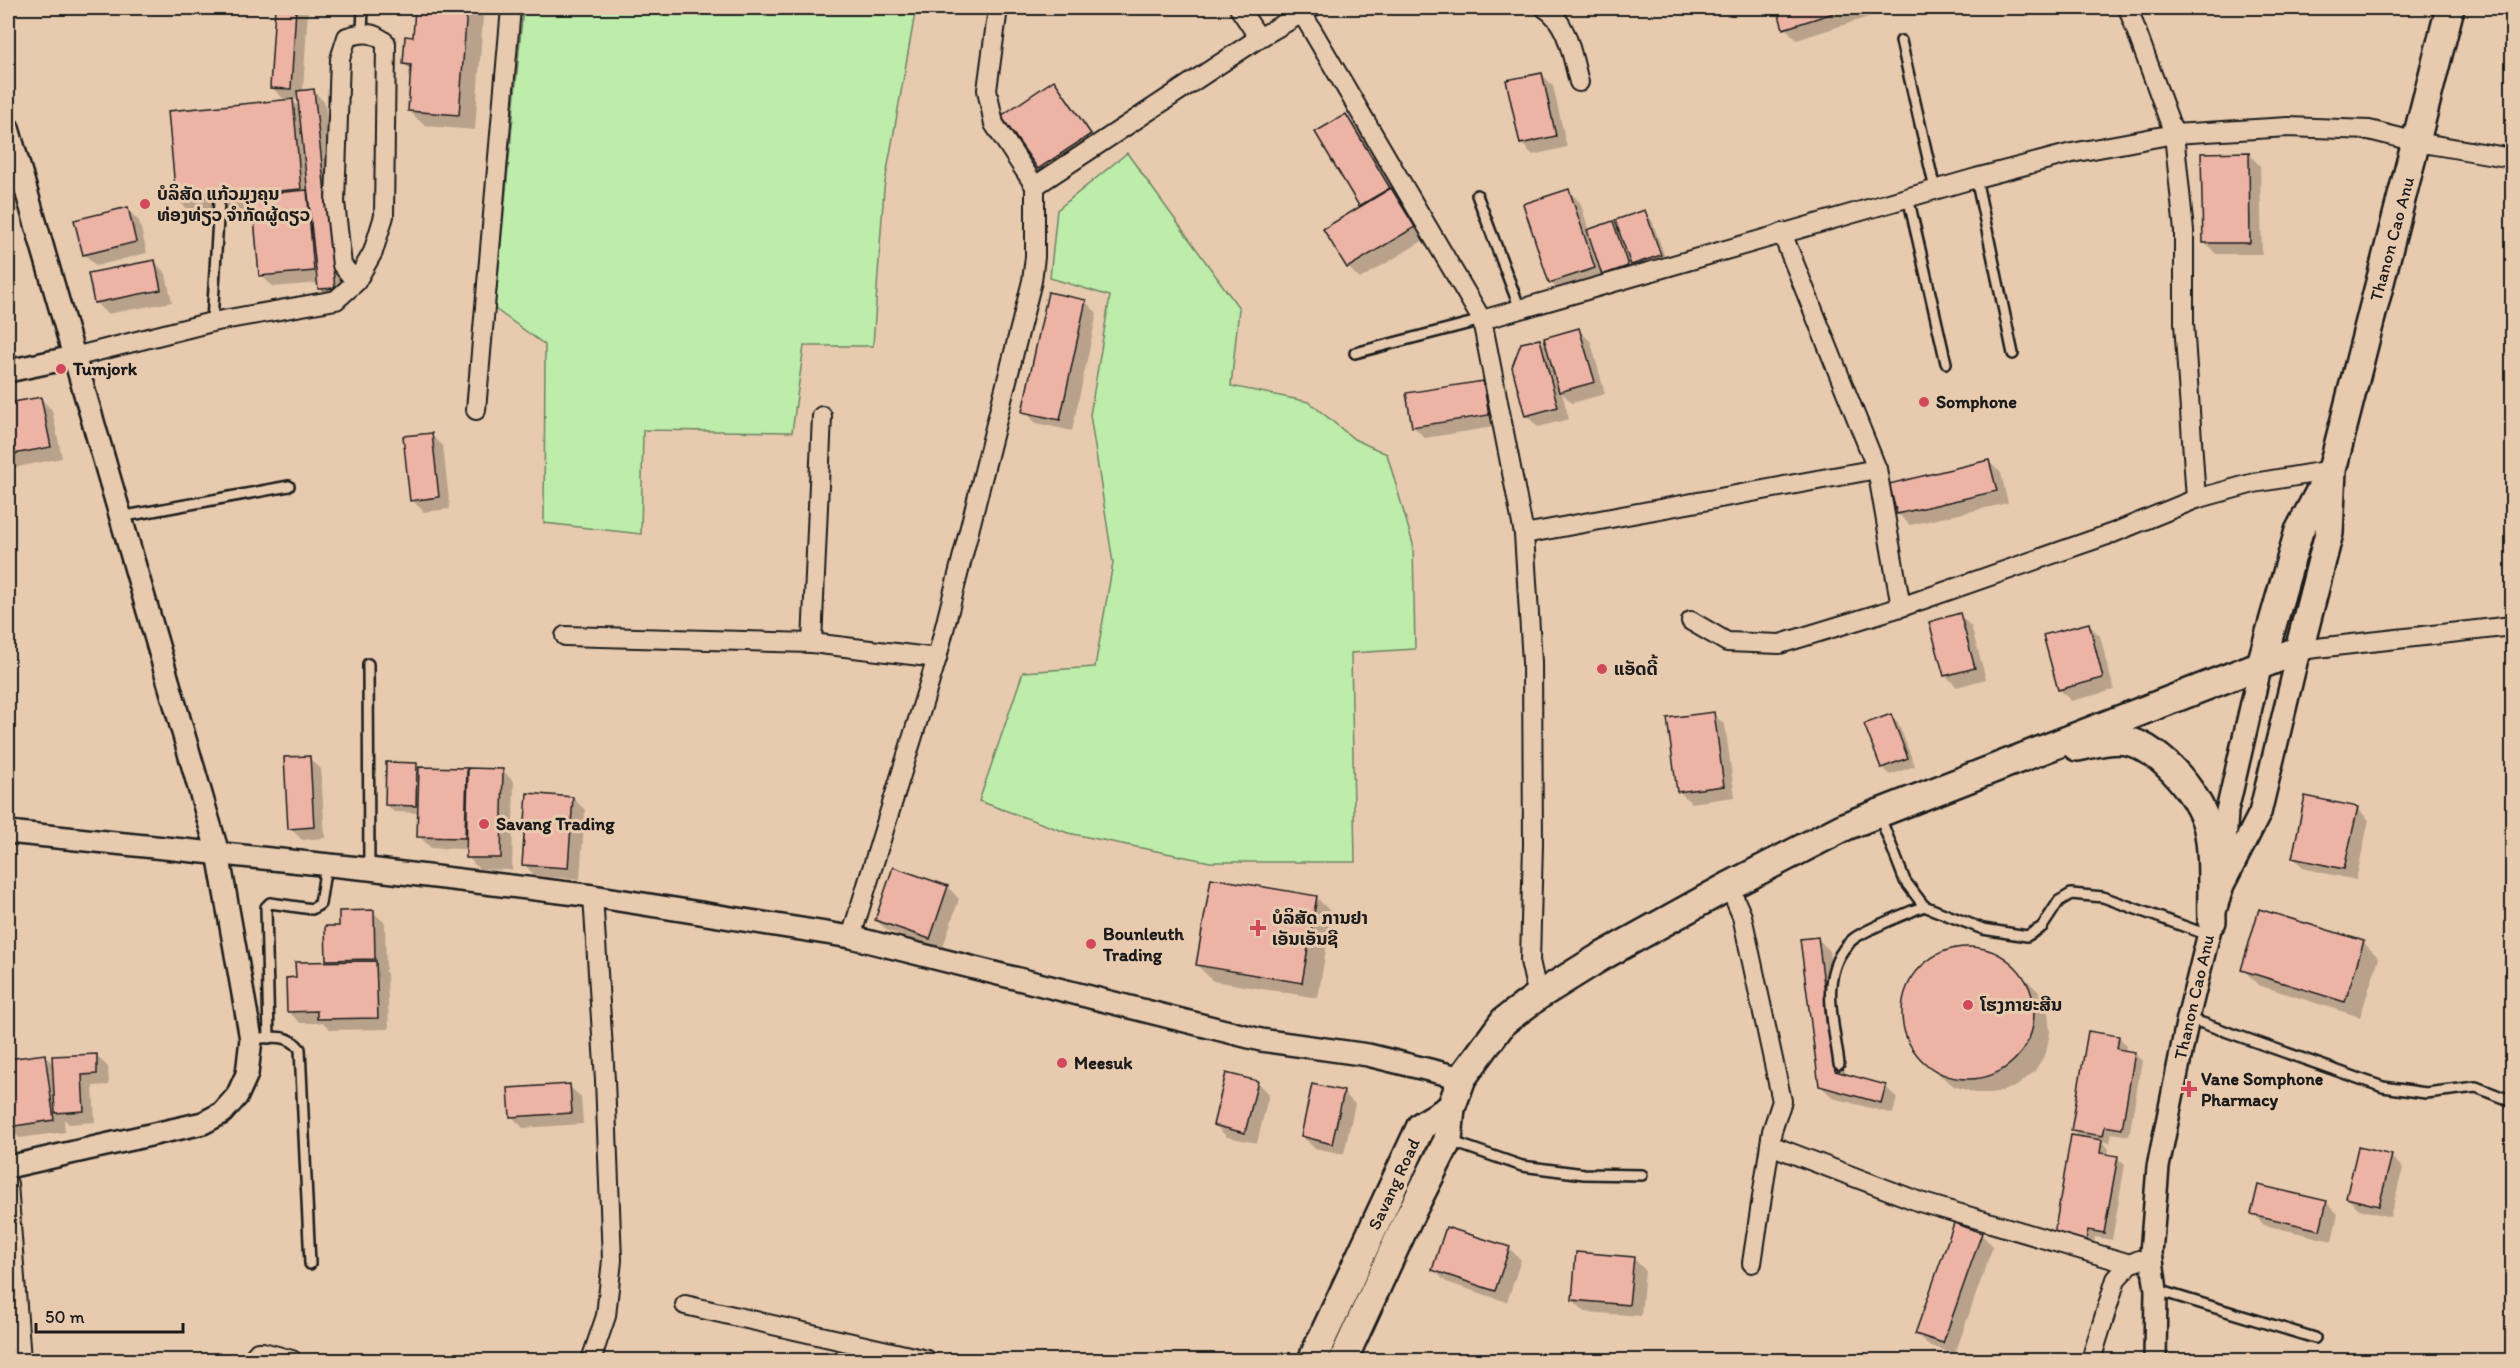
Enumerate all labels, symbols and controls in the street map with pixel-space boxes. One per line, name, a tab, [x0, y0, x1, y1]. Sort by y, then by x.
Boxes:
street label: Thanon Cao Anu	[2365, 174, 2419, 304]
place label: ບໍລິສັດ ແກ້ວມຸງຄຸນ ທ່ອງທ່ຽວ ຈຳກັດຜູ້ດຽວ	[157, 183, 310, 226]
marker: ບໍລິສັດ ແກ້ວມຸງຄຸນ ທ່ອງທ່ຽວ ຈຳກັດຜູ້ດຽວ	[138, 197, 152, 211]
place label: Tumjork	[72, 358, 138, 380]
marker: Tumjork	[54, 362, 68, 376]
place label: Somphone	[1936, 391, 2017, 413]
marker: Somphone	[1917, 395, 1931, 409]
place label: ແອັດດີ້	[1614, 654, 1658, 680]
marker: ແອັດດີ້	[1595, 662, 1609, 676]
place label: Savang Trading	[496, 813, 615, 835]
marker: Savang Trading	[477, 817, 491, 831]
place label: ບໍລິສັດ ການຢາ ເອັນເອັນຊີ	[1272, 907, 1368, 950]
marker: ບໍລິສັດ ການຢາ ເອັນເອັນຊີ	[1249, 919, 1267, 937]
place label: Bounleuth Trading	[1102, 923, 1184, 966]
street label: Thanon Cao Anu	[2169, 932, 2219, 1062]
marker: Bounleuth Trading	[1084, 937, 1098, 951]
place label: ໂຮງກາຍະສີນ	[1979, 994, 2062, 1016]
marker: ໂຮງກາຍະສີນ	[1961, 998, 1975, 1012]
place label: Meesuk	[1074, 1052, 1133, 1074]
marker: Meesuk	[1055, 1056, 1069, 1070]
place label: Vane Somphone Pharmacy	[2201, 1068, 2324, 1111]
marker: Vane Somphone Pharmacy	[2182, 1082, 2196, 1096]
street label: Savang Road	[1363, 1135, 1425, 1233]
scale bar	[36, 1296, 183, 1334]
text: 50 m	[45, 1306, 85, 1328]

